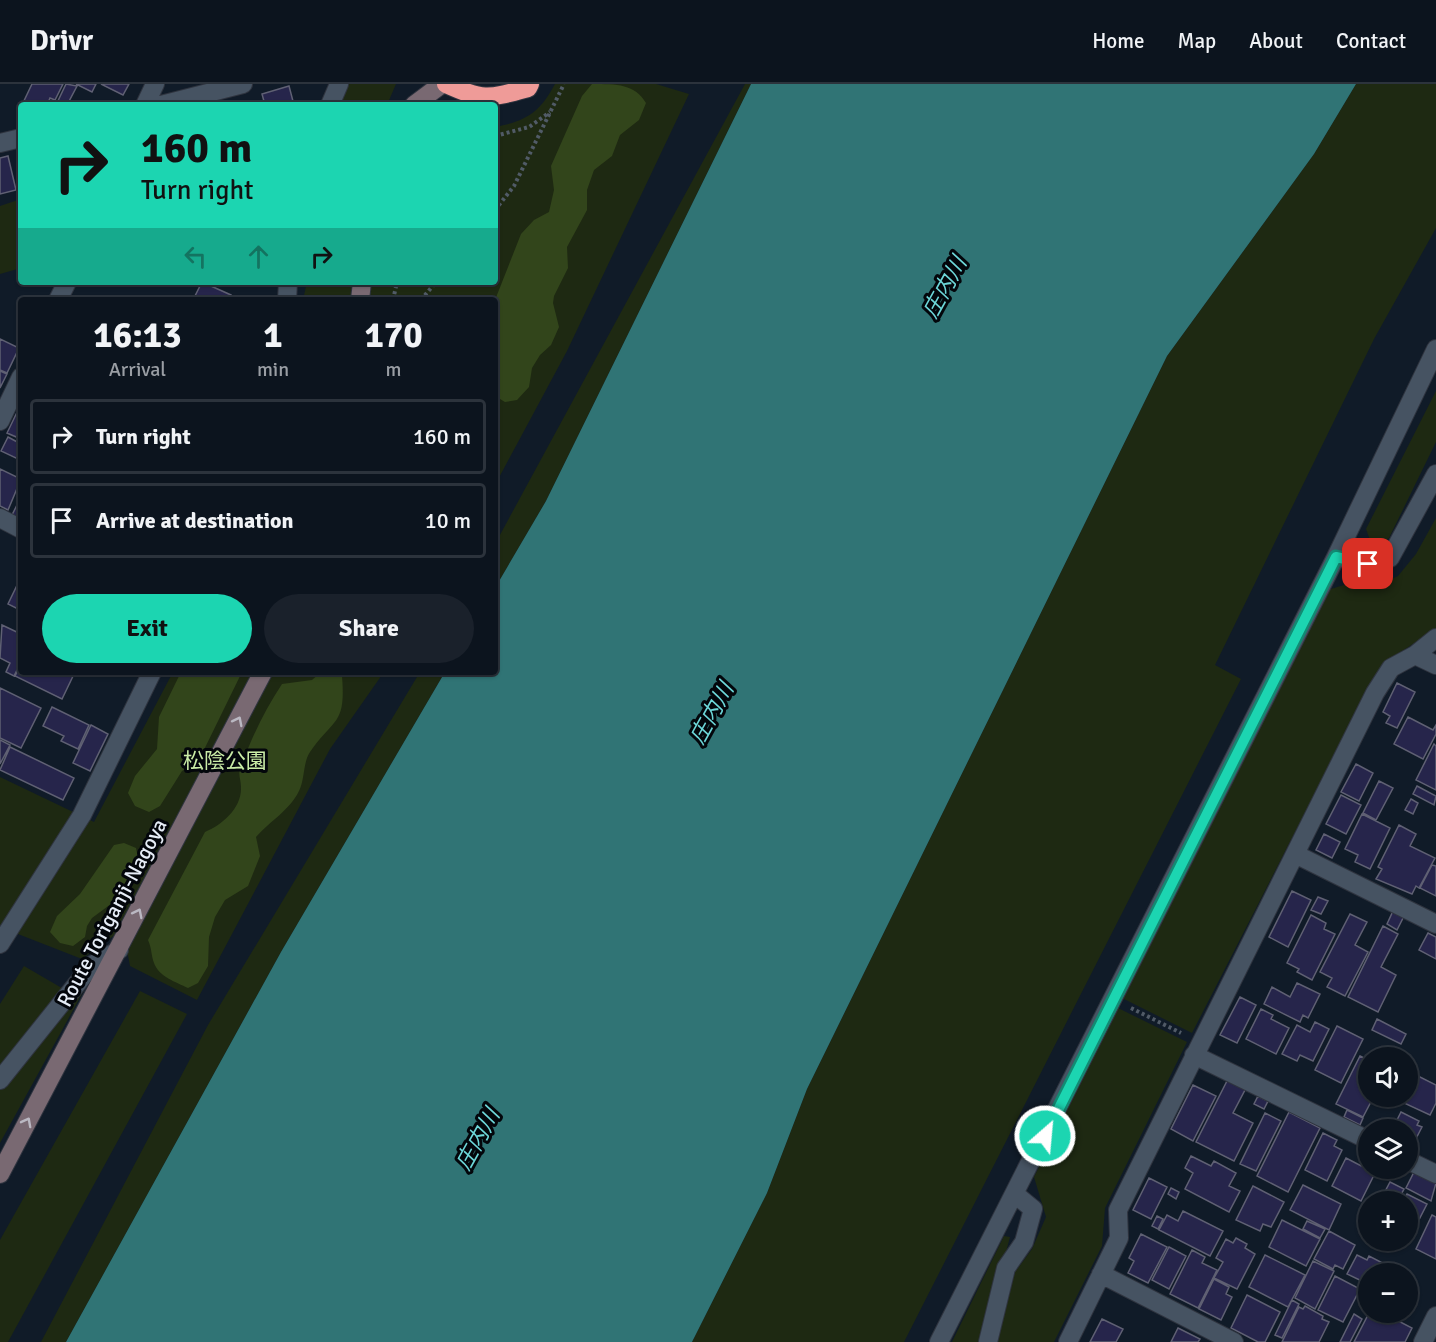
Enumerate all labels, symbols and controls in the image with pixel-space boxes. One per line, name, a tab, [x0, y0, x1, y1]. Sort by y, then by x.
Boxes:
text: Drivr	[30, 24, 93, 58]
text: Home	[1092, 28, 1145, 54]
text: Map	[1178, 28, 1216, 54]
text: About	[1249, 28, 1303, 54]
text: Contact	[1336, 28, 1406, 54]
text: 160 m	[141, 123, 252, 174]
icon: right	[42, 126, 120, 204]
text: Turn right	[141, 174, 254, 207]
icon: left	[179, 240, 212, 273]
icon: ahead	[242, 240, 275, 273]
icon: right	[305, 240, 338, 273]
water label: 庄内川	[917, 250, 973, 323]
text: 16:13	[93, 313, 182, 358]
text: 1	[263, 313, 283, 358]
text: 170	[364, 313, 423, 358]
text: Arrival	[109, 357, 166, 382]
text: min	[257, 357, 289, 382]
text: m	[386, 357, 402, 382]
icon: right	[45, 420, 78, 453]
text: Turn right	[96, 423, 191, 450]
text: 160 m	[413, 423, 471, 450]
icon: arrive	[45, 504, 78, 537]
text: Arrive at destination	[96, 507, 293, 534]
text: 10 m	[425, 507, 471, 534]
pin	[1342, 538, 1393, 589]
icon: arrive	[1351, 547, 1384, 580]
button: Exit	[42, 594, 252, 663]
button: Share	[264, 594, 474, 663]
water label: 庄内川	[684, 676, 740, 749]
one-way arrow	[231, 717, 242, 727]
park label: 松陰公園	[183, 748, 267, 774]
street label: Route Toriganji-Nagoya	[51, 815, 173, 1011]
one-way arrow	[131, 908, 143, 919]
map controls	[1358, 1047, 1418, 1323]
button: sound	[1358, 1047, 1418, 1107]
water label: 庄内川	[450, 1102, 506, 1175]
position arrow	[1013, 1104, 1077, 1168]
one-way arrow	[20, 1117, 32, 1128]
button: layers	[1358, 1119, 1418, 1179]
button: +	[1358, 1191, 1418, 1251]
button: −	[1358, 1263, 1418, 1323]

